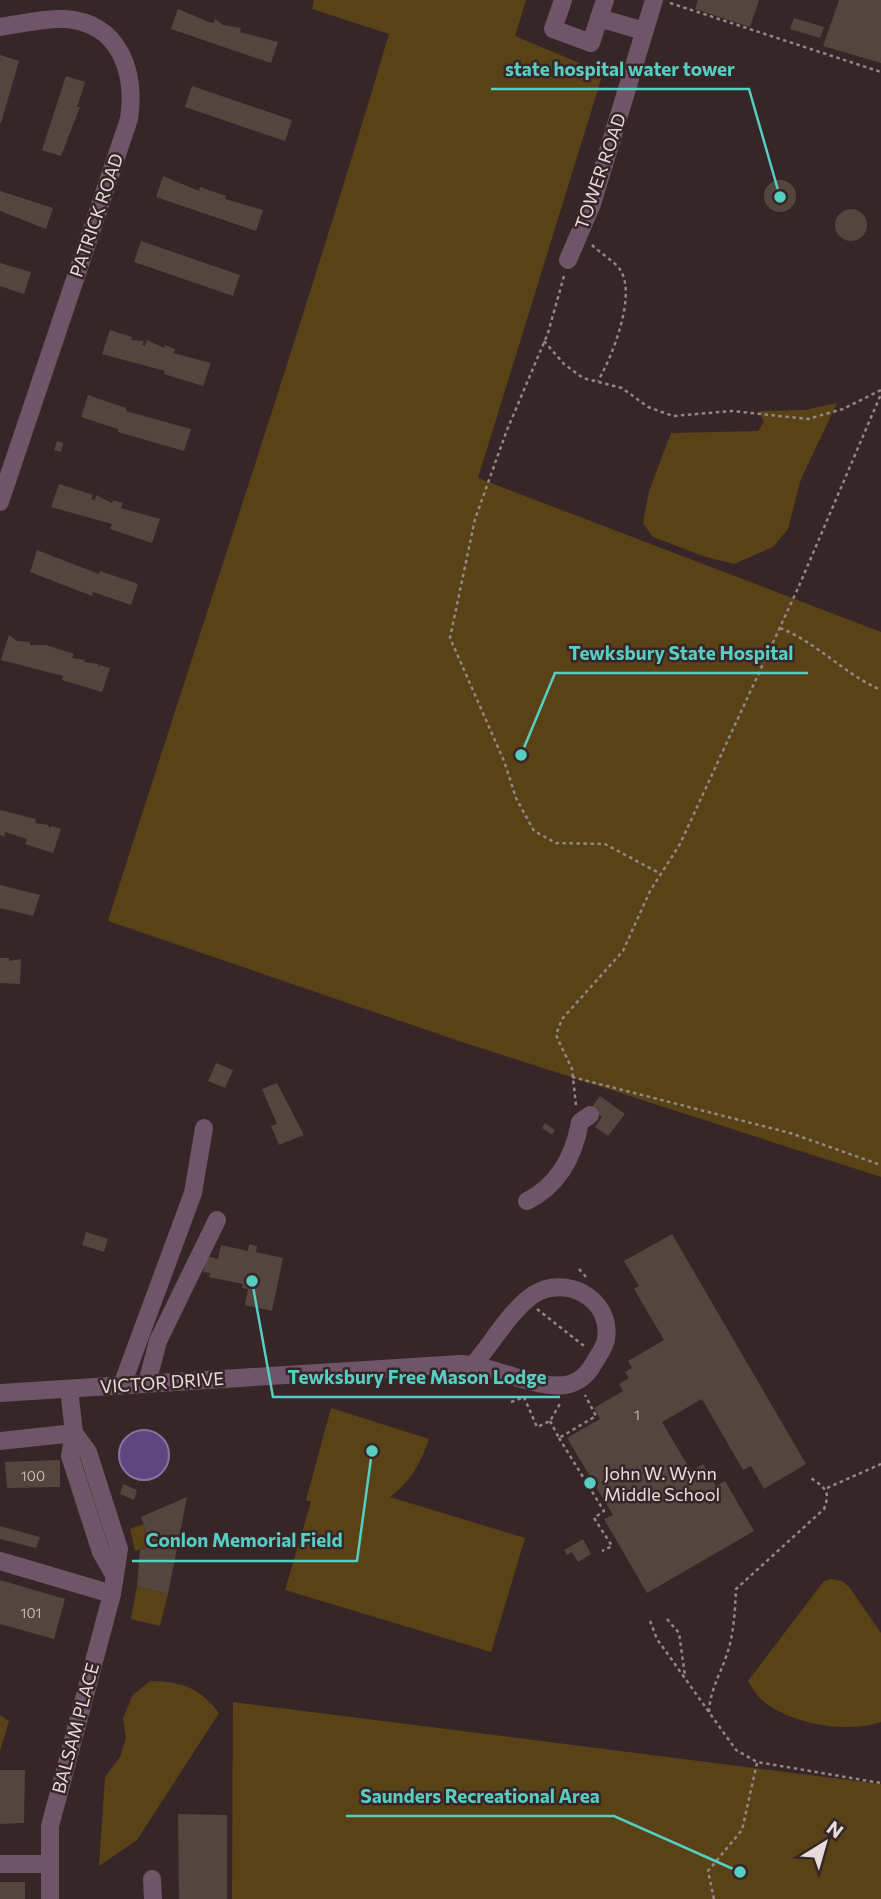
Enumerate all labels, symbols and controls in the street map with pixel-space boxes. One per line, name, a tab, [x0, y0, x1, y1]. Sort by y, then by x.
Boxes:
callout: state hospital water tower	[491, 49, 749, 89]
text: state hospital water tower	[505, 57, 735, 80]
street label: TOWER ROAD	[570, 110, 630, 232]
street label: PATRICK ROAD	[65, 150, 127, 280]
callout: Tewksbury State Hospital	[555, 633, 808, 673]
text: Tewksbury State Hospital	[569, 641, 793, 664]
callout: Tewksbury Free Mason Lodge	[273, 1357, 560, 1397]
text: Tewksbury Free Mason Lodge	[288, 1365, 546, 1388]
street label: VICTOR DRIVE	[99, 1367, 225, 1397]
house number: 1	[634, 1406, 640, 1423]
place label: John W. Wynn Middle School	[604, 1462, 720, 1505]
house number: 100	[21, 1467, 45, 1484]
marker: John W. Wynn Middle School	[582, 1475, 598, 1491]
callout: Conlon Memorial Field	[132, 1521, 357, 1561]
text: Conlon Memorial Field	[145, 1528, 343, 1551]
house number: 101	[20, 1604, 42, 1621]
street label: BALSAM PLACE	[47, 1660, 103, 1796]
callout: Saunders Recreational Area	[346, 1776, 614, 1816]
text: Saunders Recreational Area	[360, 1784, 600, 1807]
north arrow	[790, 1808, 860, 1878]
text: N	[823, 1816, 848, 1843]

